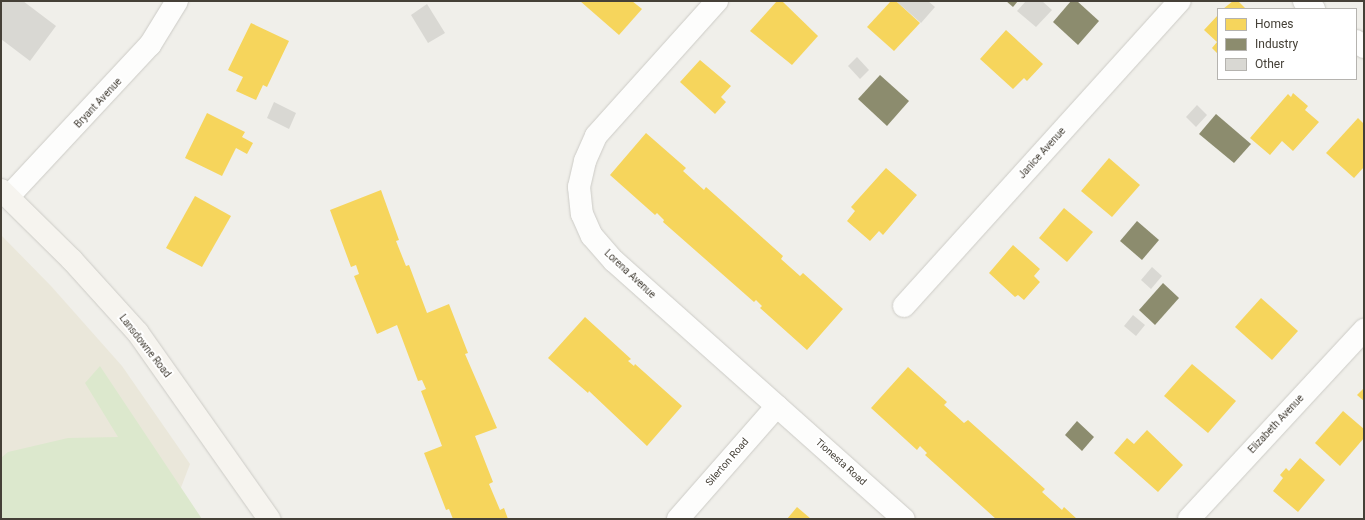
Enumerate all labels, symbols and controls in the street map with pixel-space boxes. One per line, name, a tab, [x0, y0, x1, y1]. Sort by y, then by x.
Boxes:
legend	[1217, 8, 1357, 80]
text: Homes	[1255, 17, 1293, 31]
text: Industry	[1255, 37, 1298, 51]
text: Other	[1255, 57, 1284, 71]
street label: Bryant Avenue	[72, 76, 124, 130]
street label: Janice Avenue	[1016, 125, 1068, 181]
street label: Lorena Avenue	[602, 247, 658, 301]
street label: Lansdowne Road	[117, 312, 173, 380]
street label: Elizabeth Avenue	[1246, 392, 1306, 456]
street label: Silerton Road	[703, 436, 751, 488]
street label: Tionesta Road	[813, 436, 869, 488]

